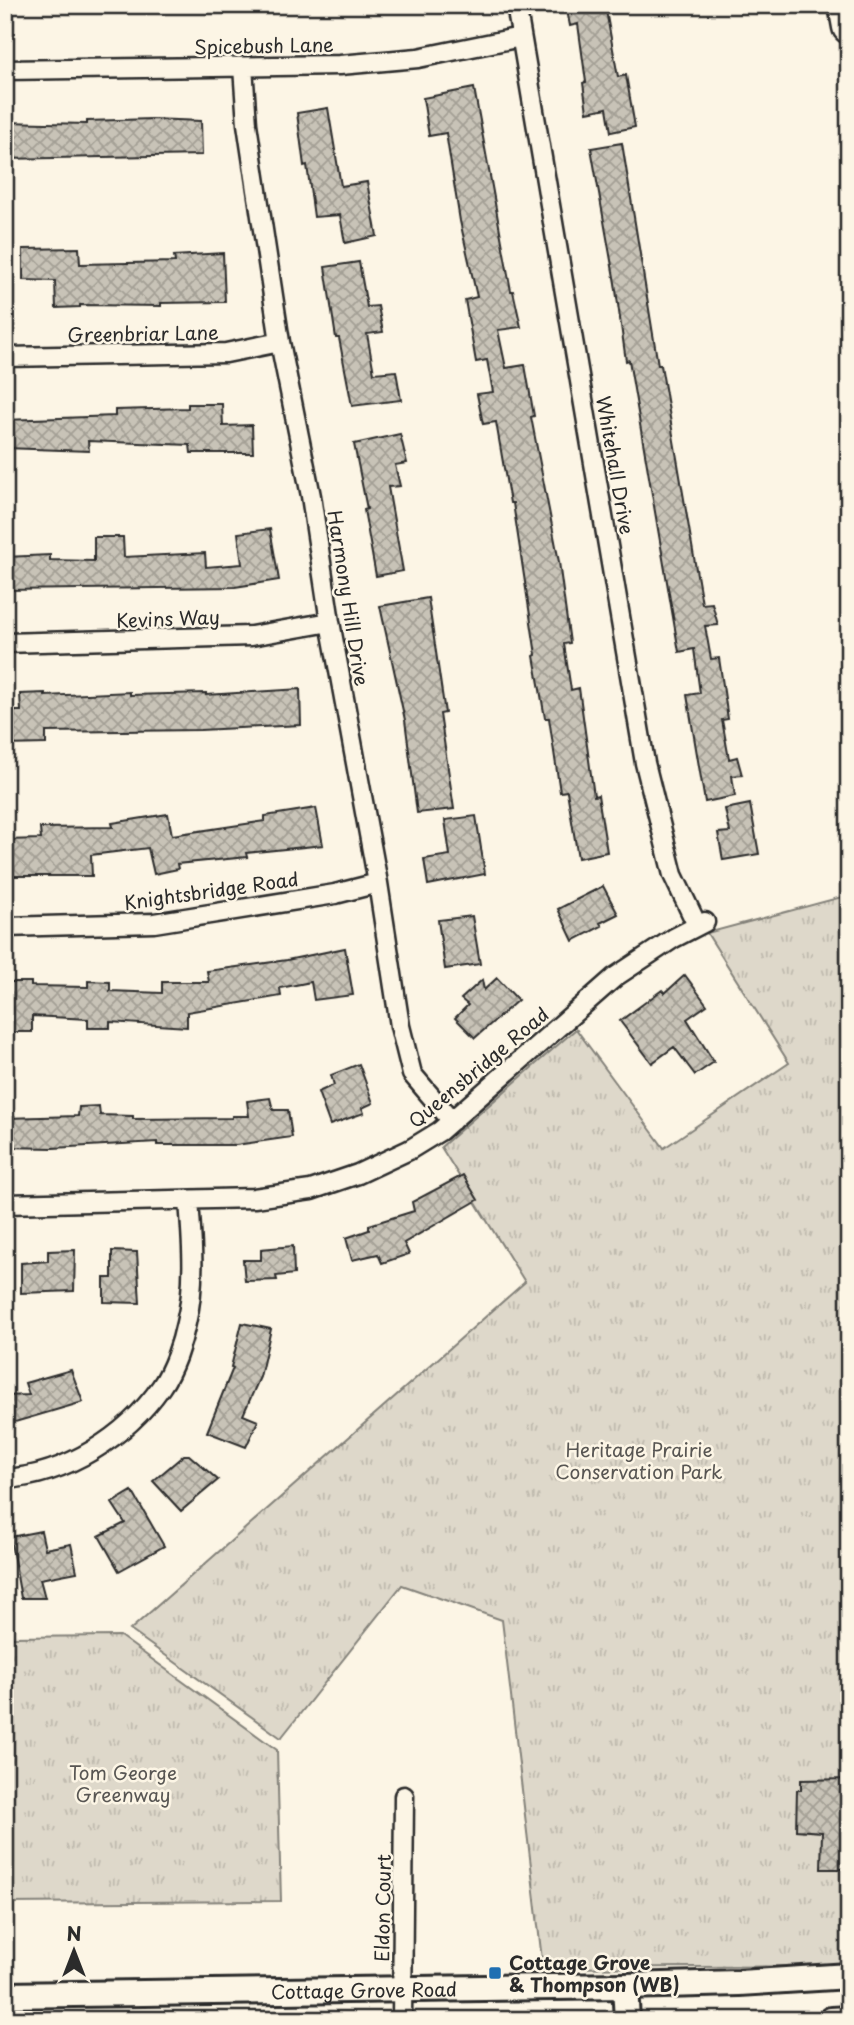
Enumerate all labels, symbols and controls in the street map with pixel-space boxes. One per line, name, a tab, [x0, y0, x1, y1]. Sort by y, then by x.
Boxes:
street label: Spicebush Lane	[194, 30, 334, 60]
street label: Greenbriar Lane	[67, 318, 219, 348]
street label: Whitehall Drive	[590, 394, 642, 536]
street label: Harmony Hill Drive	[321, 508, 377, 688]
street label: Kevins Way	[116, 602, 220, 634]
street label: Knightsbridge Road	[122, 864, 300, 916]
street label: Queensbridge Road	[402, 1000, 554, 1134]
park label: Heritage Prairie Conservation Park	[555, 1435, 723, 1485]
park label: Tom George Greenway	[69, 1758, 177, 1808]
street label: Eldon Court	[367, 1854, 397, 1962]
north arrow	[38, 1916, 108, 1986]
text: N	[66, 1919, 82, 1947]
place label: Cottage Grove & Thompson (WB)	[509, 1948, 680, 1998]
marker: Cottage Grove & Thompson (WB)	[487, 1965, 503, 1981]
street label: Cottage Grove Road	[271, 1974, 457, 2005]

